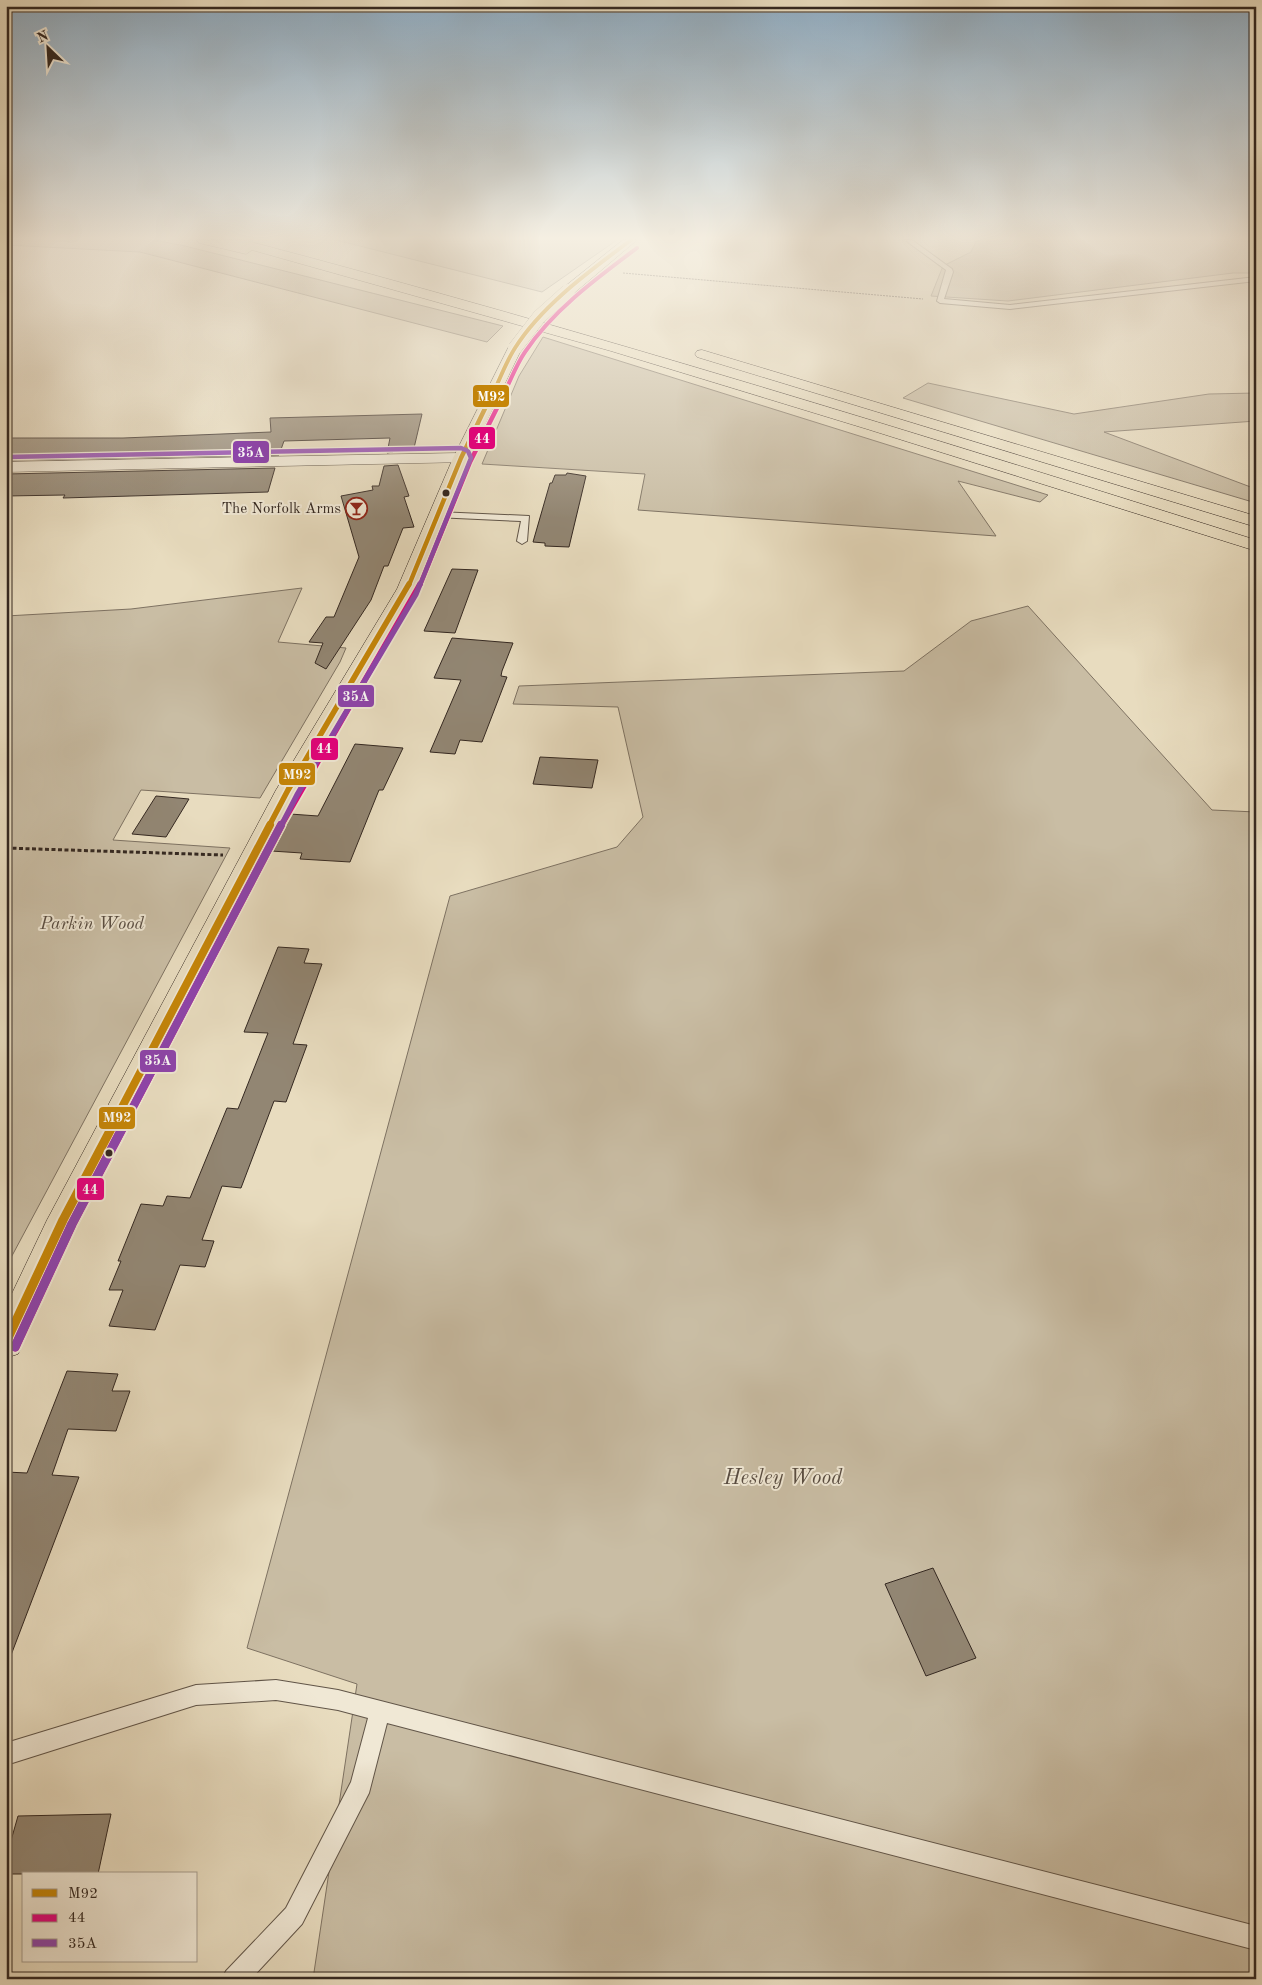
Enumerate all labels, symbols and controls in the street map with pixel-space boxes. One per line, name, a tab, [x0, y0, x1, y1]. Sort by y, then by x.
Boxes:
north arrow	[22, 22, 72, 72]
text: N	[35, 28, 51, 46]
line badge: M92	[472, 384, 510, 408]
text: M92	[477, 390, 505, 404]
line badge: 44	[468, 426, 496, 450]
text: 44	[474, 432, 490, 446]
line badge: 35A	[232, 440, 270, 464]
text: 35A	[238, 446, 265, 460]
unlabelled marker	[441, 488, 451, 498]
bar icon: The Norfolk Arms	[345, 497, 369, 521]
place label: The Norfolk Arms	[221, 502, 341, 517]
line badge: 35A	[337, 684, 375, 708]
text: 35A	[343, 690, 370, 704]
line badge: 44	[310, 737, 339, 761]
text: 44	[316, 742, 332, 756]
line badge: M92	[278, 762, 316, 786]
text: M92	[283, 768, 311, 782]
park label: Parkin Wood	[39, 915, 145, 933]
line badge: 35A	[139, 1049, 177, 1073]
text: 35A	[145, 1054, 172, 1068]
line badge: M92	[98, 1106, 136, 1130]
text: M92	[103, 1111, 131, 1125]
unlabelled marker	[104, 1148, 114, 1158]
line badge: 44	[76, 1177, 105, 1201]
text: 44	[82, 1183, 98, 1197]
park label: Hesley Wood	[723, 1468, 843, 1489]
legend	[22, 1872, 198, 1962]
text: M92	[68, 1887, 98, 1902]
text: 44	[68, 1911, 85, 1926]
text: 35A	[68, 1937, 97, 1952]

